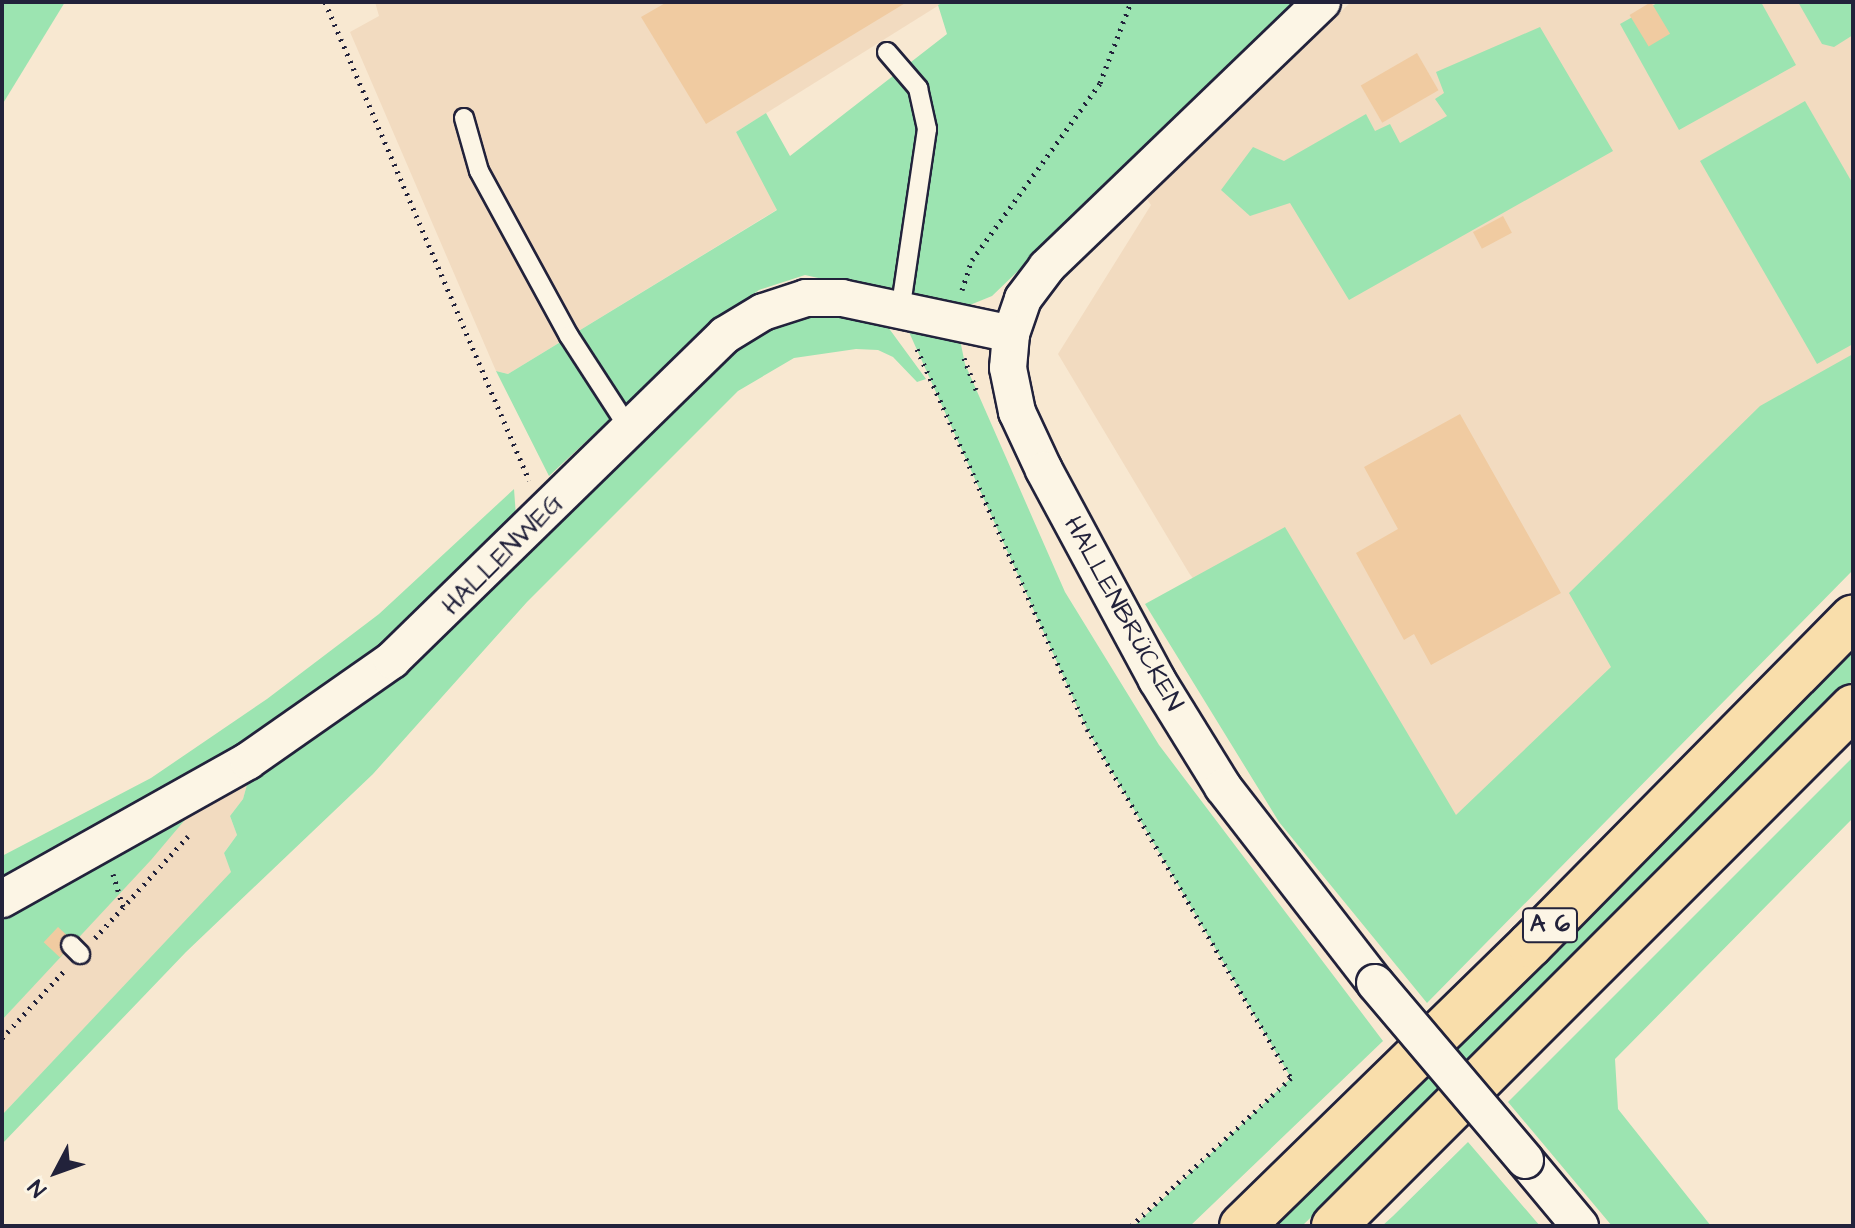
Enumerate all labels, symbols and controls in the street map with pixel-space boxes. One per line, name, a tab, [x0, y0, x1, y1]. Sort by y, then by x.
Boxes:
street label: HALLENWEG	[436, 488, 570, 622]
street label: HALLENBRÜCKEN	[1057, 511, 1189, 717]
road number: A 6	[1520, 905, 1580, 945]
north arrow	[16, 1132, 96, 1212]
text: N	[21, 1173, 54, 1203]

